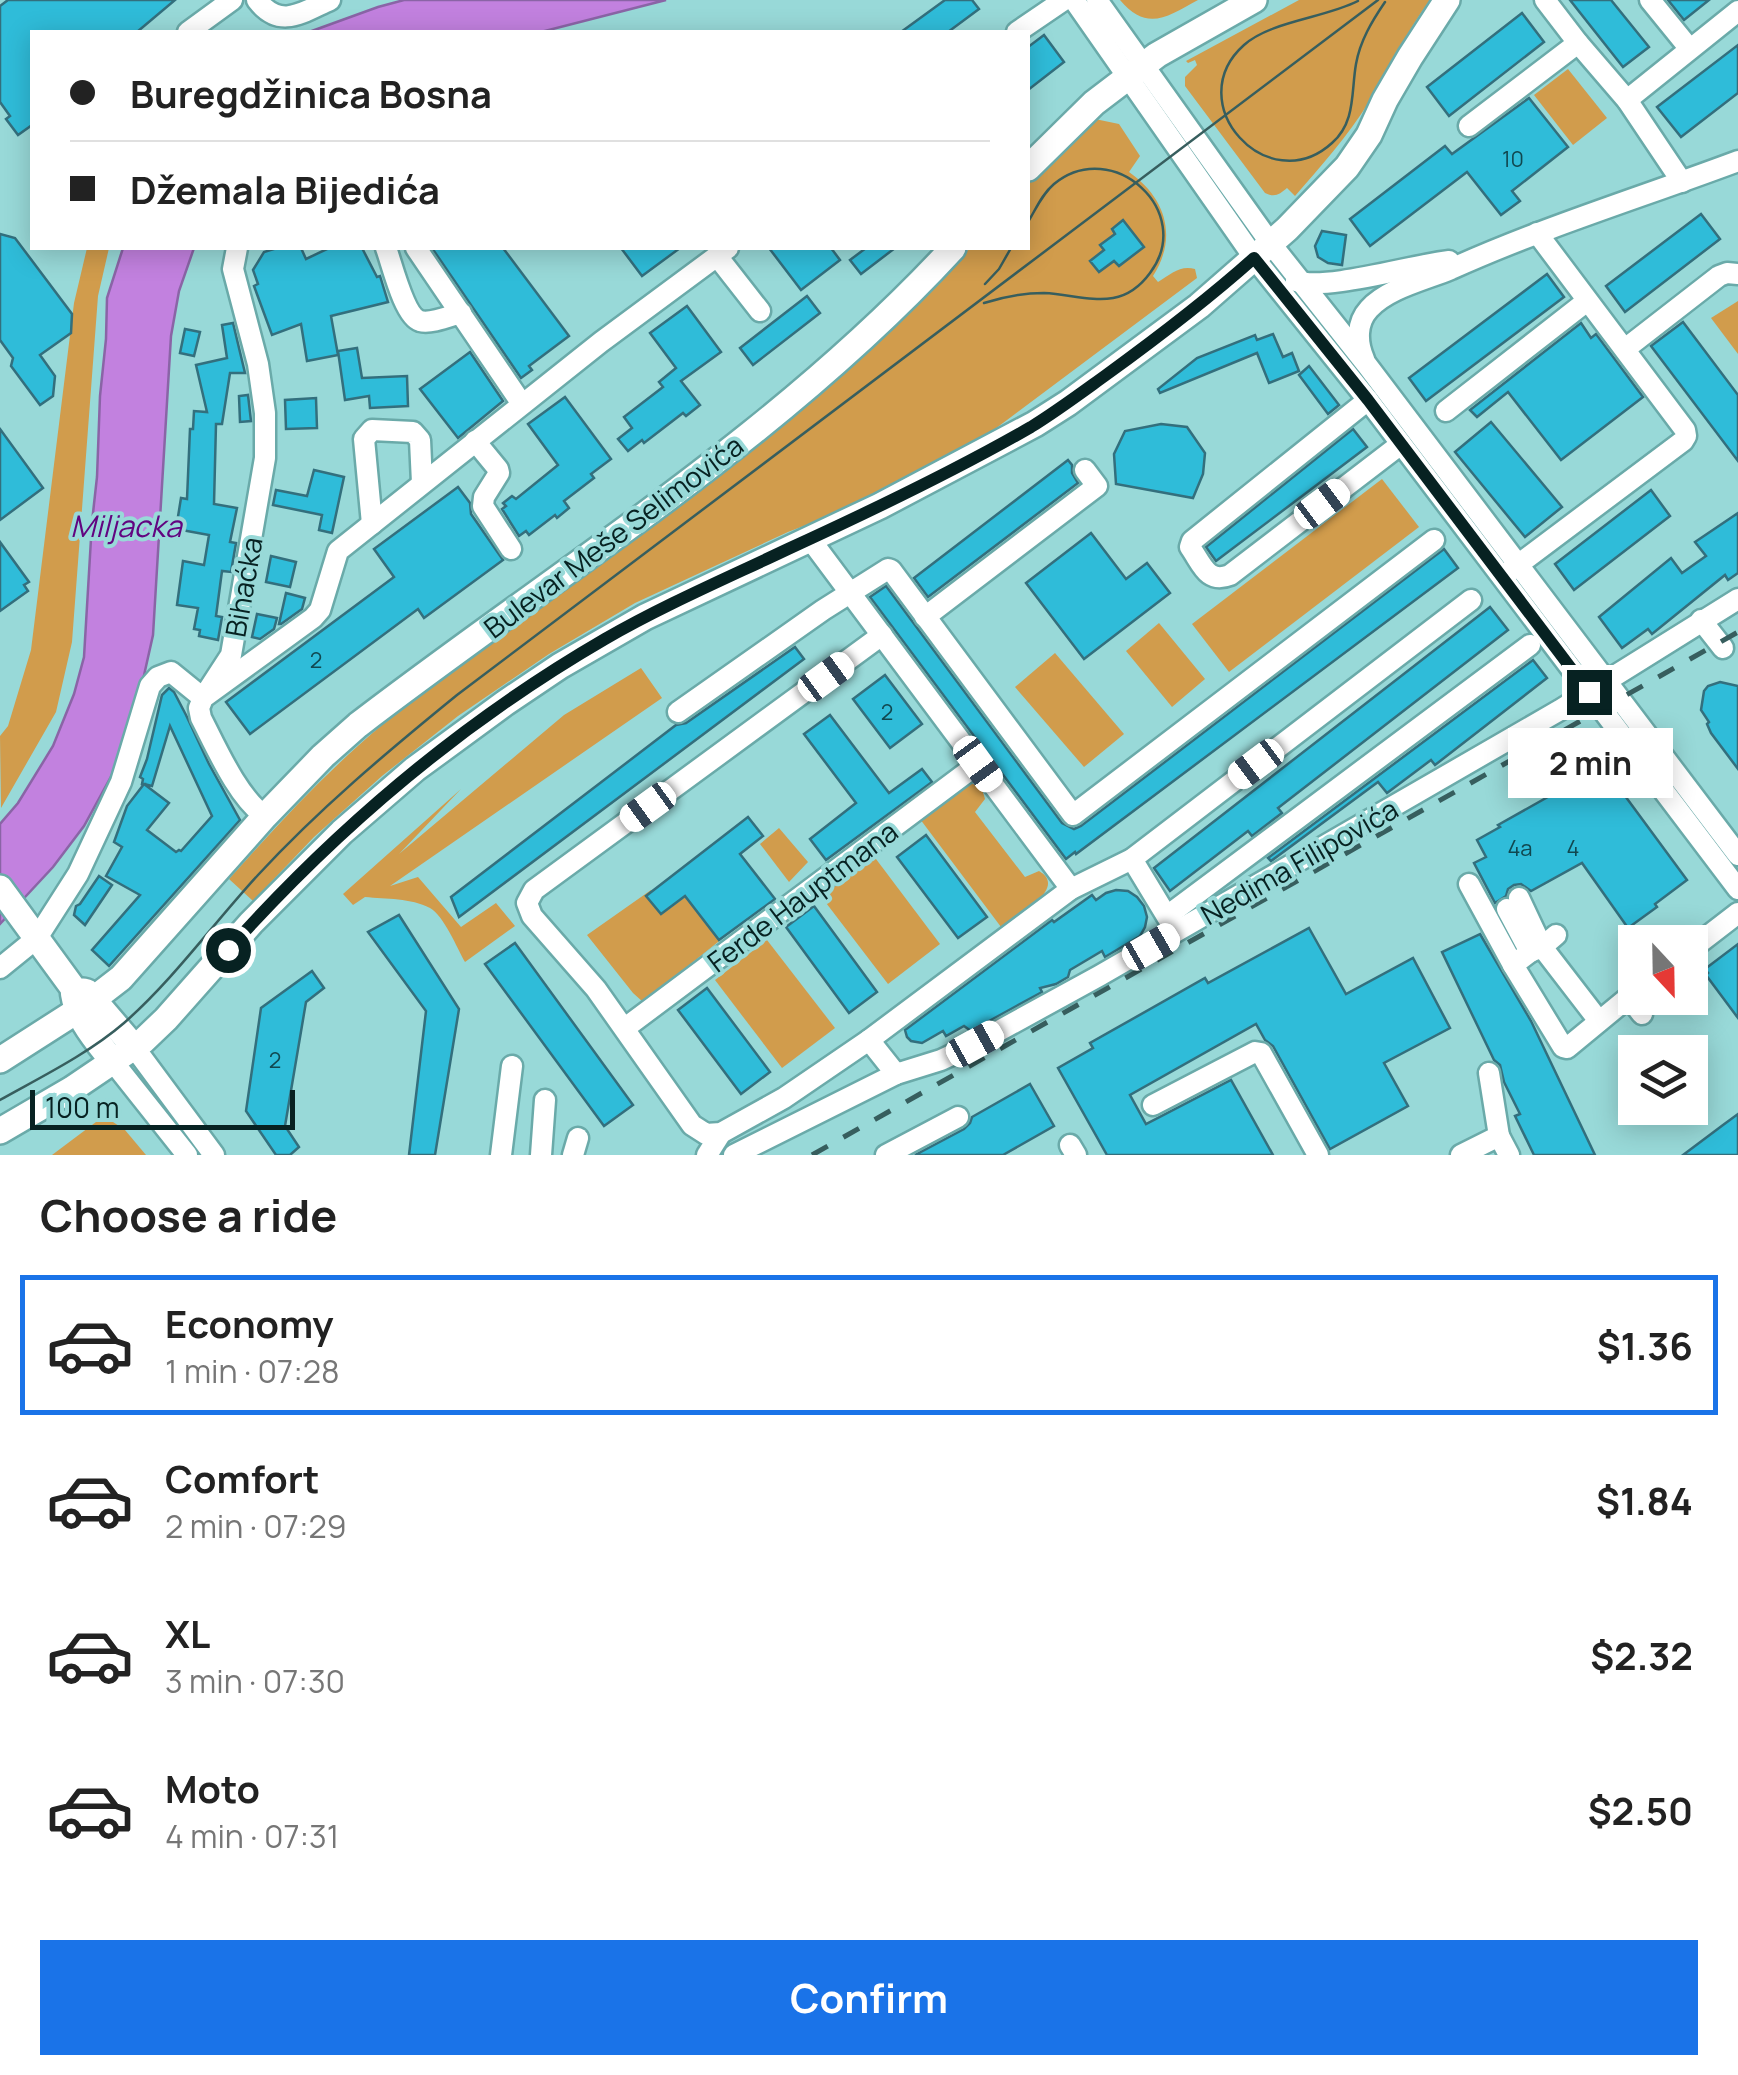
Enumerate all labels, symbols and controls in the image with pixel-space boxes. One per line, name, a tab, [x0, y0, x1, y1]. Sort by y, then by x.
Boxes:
text: Buregdžinica Bosna	[130, 67, 492, 119]
house number: 10	[1502, 144, 1524, 174]
text: Džemala Bijedića	[130, 163, 440, 215]
street label: Bulevar Meše Selimovića	[476, 426, 750, 646]
car	[1289, 474, 1355, 534]
water label: Miljacka	[70, 505, 183, 546]
street label: Bihaćka	[216, 534, 270, 640]
house number: 2	[310, 645, 322, 675]
car	[793, 647, 859, 707]
route end	[1567, 670, 1612, 715]
house number: 2	[881, 697, 893, 727]
callout: 2 min	[1506, 727, 1672, 797]
car	[948, 731, 1008, 797]
car	[1223, 734, 1289, 794]
text: 2 min	[1549, 741, 1632, 785]
car	[615, 777, 681, 837]
street label: Nedima Filipovića	[1194, 789, 1404, 933]
street label: Ferde Hauptmana	[699, 812, 905, 980]
house number: 4a	[1507, 833, 1533, 863]
house number: 4	[1567, 833, 1579, 863]
car	[1118, 919, 1184, 975]
north arrow	[1618, 925, 1708, 1015]
map controls	[1618, 925, 1708, 1125]
route start	[206, 928, 251, 973]
car	[941, 1016, 1009, 1072]
button: layers	[1618, 1035, 1708, 1125]
house number: 2	[269, 1045, 281, 1075]
scale bar	[30, 1085, 295, 1130]
text: 100 m	[45, 1088, 119, 1126]
text: Choose a ride	[40, 1184, 337, 1246]
text: Economy	[165, 1297, 334, 1349]
icon: car	[45, 1300, 135, 1390]
text: $1.36	[1597, 1319, 1693, 1371]
text: 1 min · 07:28	[165, 1349, 340, 1393]
text: Comfort	[165, 1452, 319, 1504]
icon: car	[45, 1455, 135, 1545]
text: $1.84	[1596, 1474, 1693, 1526]
text: 2 min · 07:29	[165, 1504, 347, 1548]
text: XL	[165, 1607, 210, 1659]
icon: car	[45, 1610, 135, 1700]
text: $2.32	[1590, 1629, 1693, 1681]
text: 3 min · 07:30	[165, 1659, 345, 1703]
text: Moto	[165, 1762, 260, 1814]
icon: car	[45, 1765, 135, 1855]
text: $2.50	[1588, 1784, 1693, 1836]
text: 4 min · 07:31	[165, 1814, 339, 1858]
button: Confirm	[40, 1940, 1698, 2055]

